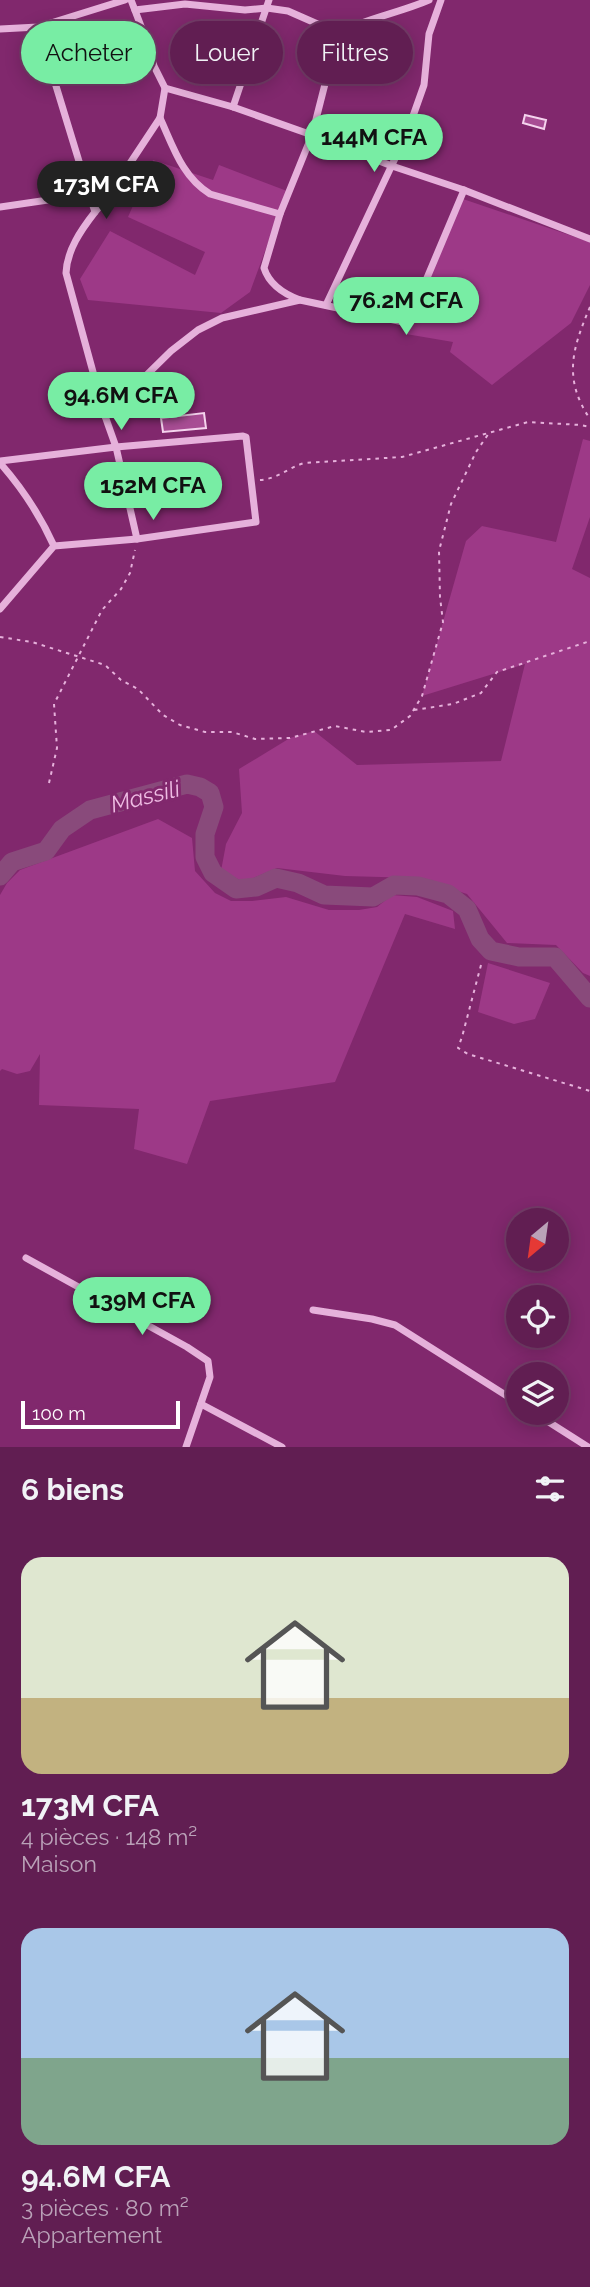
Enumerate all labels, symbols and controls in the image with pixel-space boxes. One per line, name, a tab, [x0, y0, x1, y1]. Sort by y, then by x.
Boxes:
chip: Acheter	[21, 21, 156, 84]
chip: Louer	[170, 21, 283, 84]
chip: Filtres	[297, 21, 413, 84]
pin: 144M CFA	[302, 114, 446, 174]
text: 144M CFA	[321, 123, 427, 150]
pin: 173M CFA	[34, 162, 178, 221]
text: 173M CFA	[53, 170, 159, 197]
pin: 76.2M CFA	[326, 278, 486, 337]
text: 76.2M CFA	[349, 286, 463, 313]
pin: 94.6M CFA	[41, 372, 201, 432]
text: 94.6M CFA	[64, 381, 178, 408]
pin: 152M CFA	[81, 462, 225, 522]
text: 152M CFA	[100, 471, 206, 498]
water label: Massili	[108, 774, 183, 818]
north arrow	[506, 1208, 569, 1270]
map controls	[506, 1208, 569, 1425]
pin: 139M CFA	[70, 1278, 214, 1337]
button: locate	[506, 1285, 569, 1348]
text: 139M CFA	[89, 1286, 195, 1313]
button: layers	[506, 1362, 569, 1425]
scale bar	[21, 1398, 180, 1430]
text: 100 m	[32, 1402, 86, 1424]
icon: filters	[531, 1470, 569, 1508]
text: 6 biens	[21, 1472, 124, 1507]
icon: home	[232, 1602, 358, 1728]
text: 173M CFA	[21, 1788, 159, 1823]
text: 4 pièces · 148 m²	[21, 1823, 197, 1850]
text: Maison	[21, 1850, 97, 1877]
icon: home	[232, 1973, 358, 2099]
text: 94.6M CFA	[21, 2159, 170, 2194]
text: 3 pièces · 80 m²	[21, 2194, 189, 2221]
text: Appartement	[21, 2221, 162, 2248]

